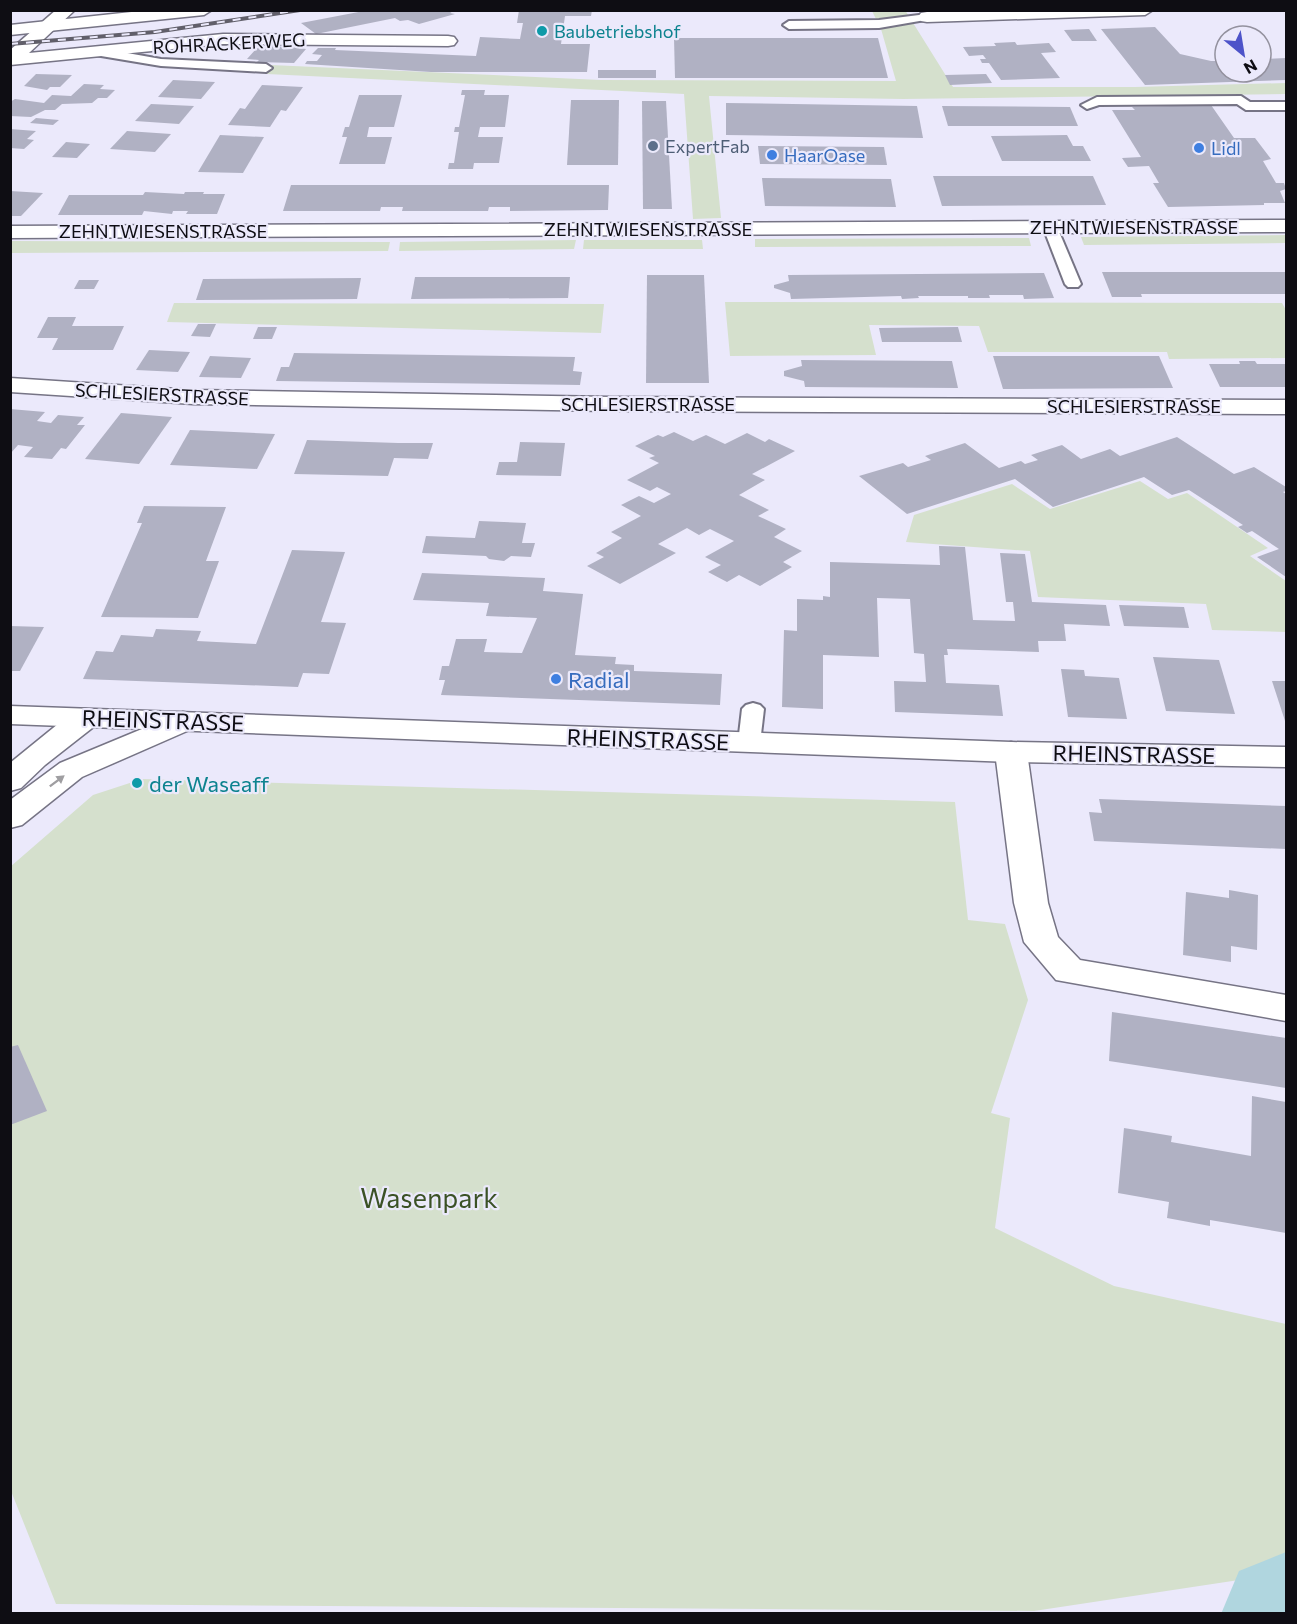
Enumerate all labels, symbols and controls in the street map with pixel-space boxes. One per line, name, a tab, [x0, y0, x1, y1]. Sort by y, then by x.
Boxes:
place label: Baubetriebshof	[554, 20, 681, 42]
marker: Baubetriebshof	[535, 24, 549, 38]
north arrow	[1213, 24, 1273, 84]
street label: ROHRACKERWEG	[152, 28, 306, 58]
text: N	[1241, 56, 1261, 79]
place label: ExpertFab	[665, 135, 750, 157]
place label: Lidl	[1211, 137, 1241, 159]
marker: ExpertFab	[646, 139, 660, 153]
marker: Lidl	[1192, 141, 1206, 155]
place label: HaarOase	[784, 144, 865, 166]
marker: HaarOase	[765, 148, 779, 162]
street label: ZEHNTWIESENSTRASSE	[1030, 216, 1238, 238]
street label: ZEHNTWIESENSTRASSE	[544, 218, 752, 240]
street label: ZEHNTWIESENSTRASSE	[59, 220, 267, 242]
street label: SCHLESIERSTRASSE	[75, 378, 249, 410]
street label: SCHLESIERSTRASSE	[561, 393, 735, 415]
street label: SCHLESIERSTRASSE	[1047, 395, 1221, 417]
place label: Radial	[568, 666, 630, 693]
marker: Radial	[549, 672, 563, 686]
street label: RHEINSTRASSE	[81, 704, 245, 736]
street label: RHEINSTRASSE	[566, 723, 730, 755]
street label: RHEINSTRASSE	[1053, 739, 1215, 769]
place label: der Waseaff	[149, 770, 269, 797]
one-way arrow	[49, 775, 65, 787]
marker: der Waseaff	[130, 776, 144, 790]
park label: Wasenpark	[360, 1181, 498, 1214]

